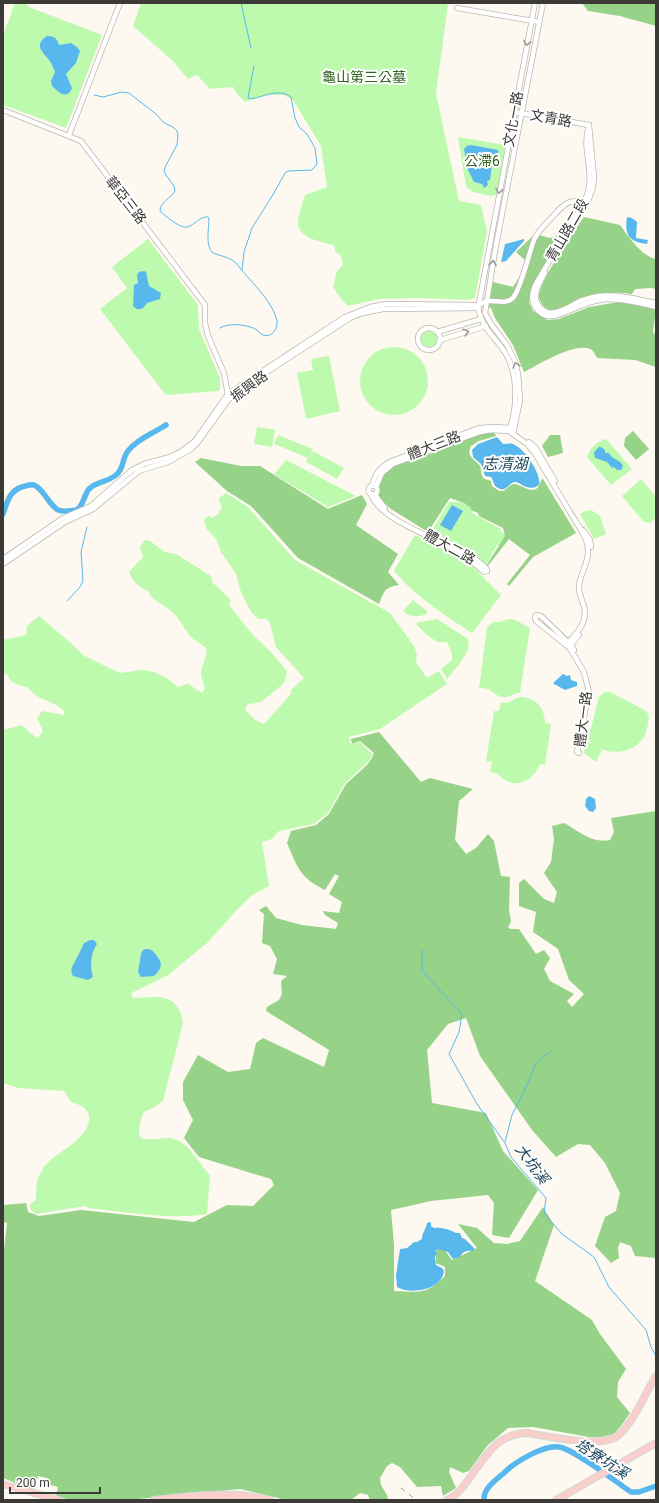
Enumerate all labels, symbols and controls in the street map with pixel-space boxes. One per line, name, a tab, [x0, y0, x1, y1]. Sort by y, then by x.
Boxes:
one-way arrow	[523, 40, 531, 46]
park label: 龜山第三公墓	[322, 69, 406, 85]
street label: 文化一路	[500, 90, 526, 148]
street label: 文青路	[529, 106, 573, 130]
park label: 公滯6	[464, 153, 500, 169]
street label: 華亞三路	[102, 173, 150, 227]
one-way arrow	[495, 188, 504, 194]
street label: 青山路二段	[543, 196, 591, 264]
one-way arrow	[488, 260, 497, 266]
one-way arrow	[462, 328, 469, 337]
one-way arrow	[512, 362, 521, 369]
street label: 振興路	[227, 367, 271, 405]
street label: 體大三路	[405, 427, 463, 463]
water label: 志清湖	[482, 455, 529, 473]
street label: 體大二路	[422, 526, 478, 568]
street label: 體大一路	[572, 690, 594, 748]
water label: 大坑溪	[511, 1141, 554, 1189]
water label: 塔寮坑溪	[572, 1435, 634, 1484]
scale bar	[10, 1469, 100, 1495]
text: 200 m	[16, 1476, 50, 1490]

